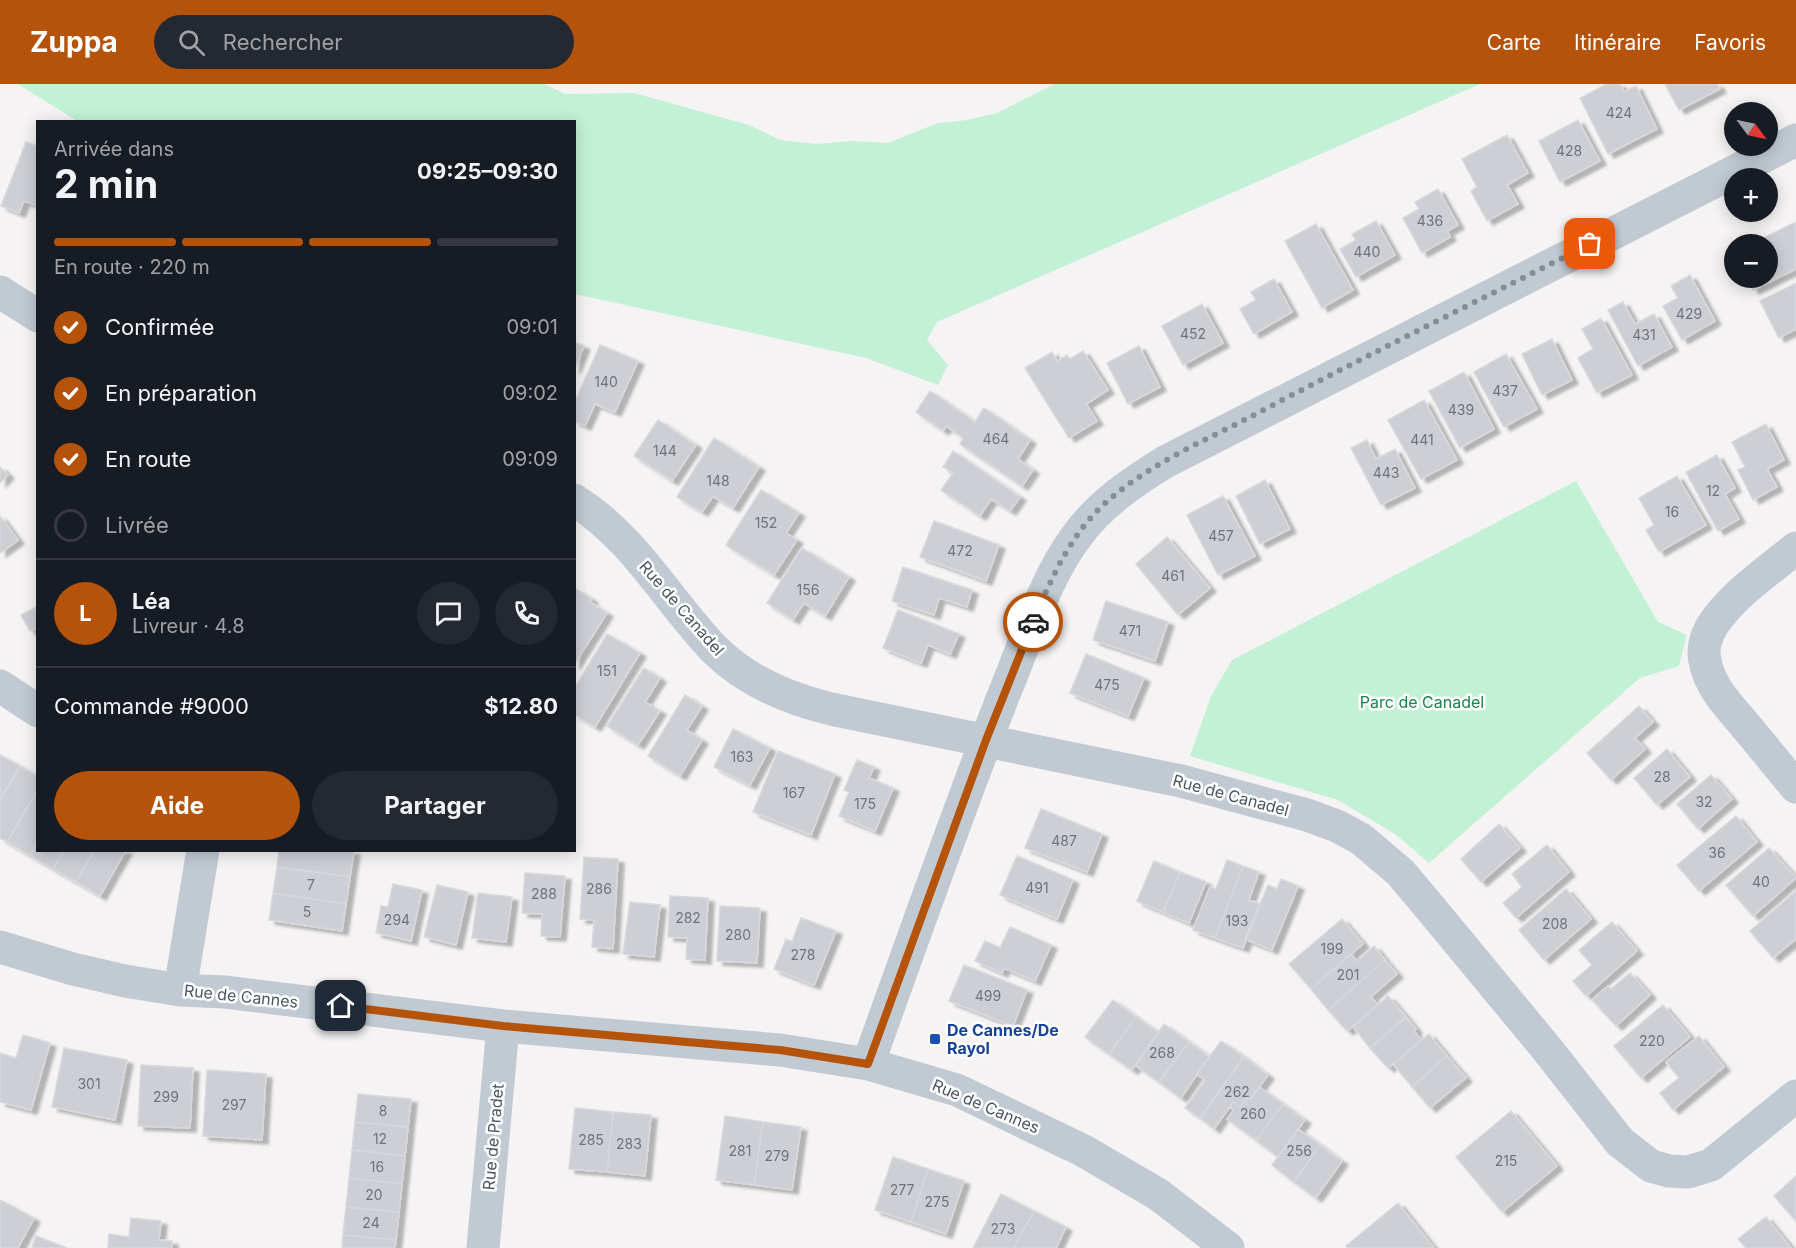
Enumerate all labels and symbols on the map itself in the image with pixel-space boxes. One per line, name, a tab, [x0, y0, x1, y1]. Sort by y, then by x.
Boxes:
north arrow	[1724, 102, 1778, 156]
house number: 424	[1606, 104, 1632, 121]
house number: 428	[1556, 142, 1582, 159]
house number: 436	[1417, 212, 1443, 229]
pin	[1564, 218, 1615, 269]
house number: 440	[1354, 243, 1380, 260]
house number: 429	[1676, 305, 1702, 322]
house number: 452	[1180, 325, 1206, 342]
house number: 431	[1632, 326, 1656, 343]
house number: 140	[594, 373, 618, 390]
house number: 437	[1492, 382, 1518, 399]
house number: 439	[1448, 401, 1474, 418]
house number: 464	[983, 430, 1009, 447]
house number: 441	[1410, 431, 1434, 448]
house number: 144	[653, 442, 677, 459]
house number: 443	[1373, 464, 1399, 481]
house number: 148	[706, 472, 730, 489]
house number: 12	[1706, 482, 1720, 499]
house number: 16	[1665, 503, 1679, 520]
house number: 152	[755, 514, 777, 531]
house number: 457	[1208, 527, 1234, 544]
house number: 472	[947, 542, 973, 559]
street label: Rue de Canadel	[635, 556, 729, 660]
house number: 461	[1161, 567, 1185, 584]
house number: 156	[797, 581, 819, 598]
courier	[1003, 592, 1063, 652]
house number: 471	[1119, 622, 1141, 639]
house number: 151	[597, 662, 617, 679]
house number: 475	[1094, 676, 1120, 693]
park label: Parc de Canadel	[1360, 692, 1484, 712]
house number: 163	[730, 748, 754, 765]
house number: 28	[1653, 768, 1671, 785]
street label: Rue de Canadel	[1171, 770, 1291, 820]
house number: 167	[783, 784, 805, 801]
house number: 32	[1695, 793, 1713, 810]
house number: 175	[854, 795, 876, 812]
house number: 487	[1051, 832, 1077, 849]
house number: 36	[1708, 844, 1726, 861]
house number: 40	[1752, 873, 1770, 890]
house number: 7	[307, 876, 315, 893]
house number: 491	[1025, 879, 1049, 896]
house number: 286	[586, 880, 612, 897]
house number: 288	[531, 885, 557, 902]
house number: 5	[303, 903, 311, 920]
house number: 282	[675, 909, 701, 926]
house number: 294	[384, 911, 410, 928]
house number: 193	[1225, 912, 1249, 929]
house number: 208	[1542, 915, 1568, 932]
house number: 280	[725, 926, 751, 943]
house number: 199	[1320, 940, 1344, 957]
house number: 278	[791, 946, 815, 963]
house number: 201	[1336, 966, 1360, 983]
street label: Rue de Cannes	[183, 980, 299, 1012]
pin	[315, 980, 366, 1031]
house number: 499	[975, 987, 1001, 1004]
place label: De Cannes/De Rayol	[947, 1020, 1059, 1058]
marker: De Cannes/De Rayol	[928, 1032, 942, 1046]
house number: 220	[1639, 1032, 1665, 1049]
house number: 268	[1149, 1044, 1175, 1061]
street label: Rue de Cannes	[929, 1074, 1043, 1138]
house number: 301	[77, 1075, 101, 1092]
street label: Rue de Pradet	[478, 1083, 508, 1191]
house number: 262	[1224, 1083, 1250, 1100]
house number: 299	[153, 1088, 179, 1105]
house number: 297	[222, 1096, 247, 1113]
house number: 8	[379, 1102, 387, 1119]
house number: 260	[1240, 1105, 1266, 1122]
house number: 12	[373, 1130, 387, 1147]
house number: 285	[578, 1131, 604, 1148]
house number: 283	[616, 1135, 642, 1152]
house number: 281	[729, 1142, 751, 1159]
house number: 256	[1286, 1142, 1312, 1159]
house number: 279	[764, 1147, 790, 1164]
house number: 215	[1495, 1152, 1517, 1169]
house number: 16	[370, 1158, 384, 1175]
house number: 277	[890, 1181, 914, 1198]
house number: 20	[365, 1186, 383, 1203]
house number: 275	[925, 1193, 949, 1210]
house number: 24	[362, 1214, 380, 1231]
house number: 273	[991, 1220, 1015, 1237]

